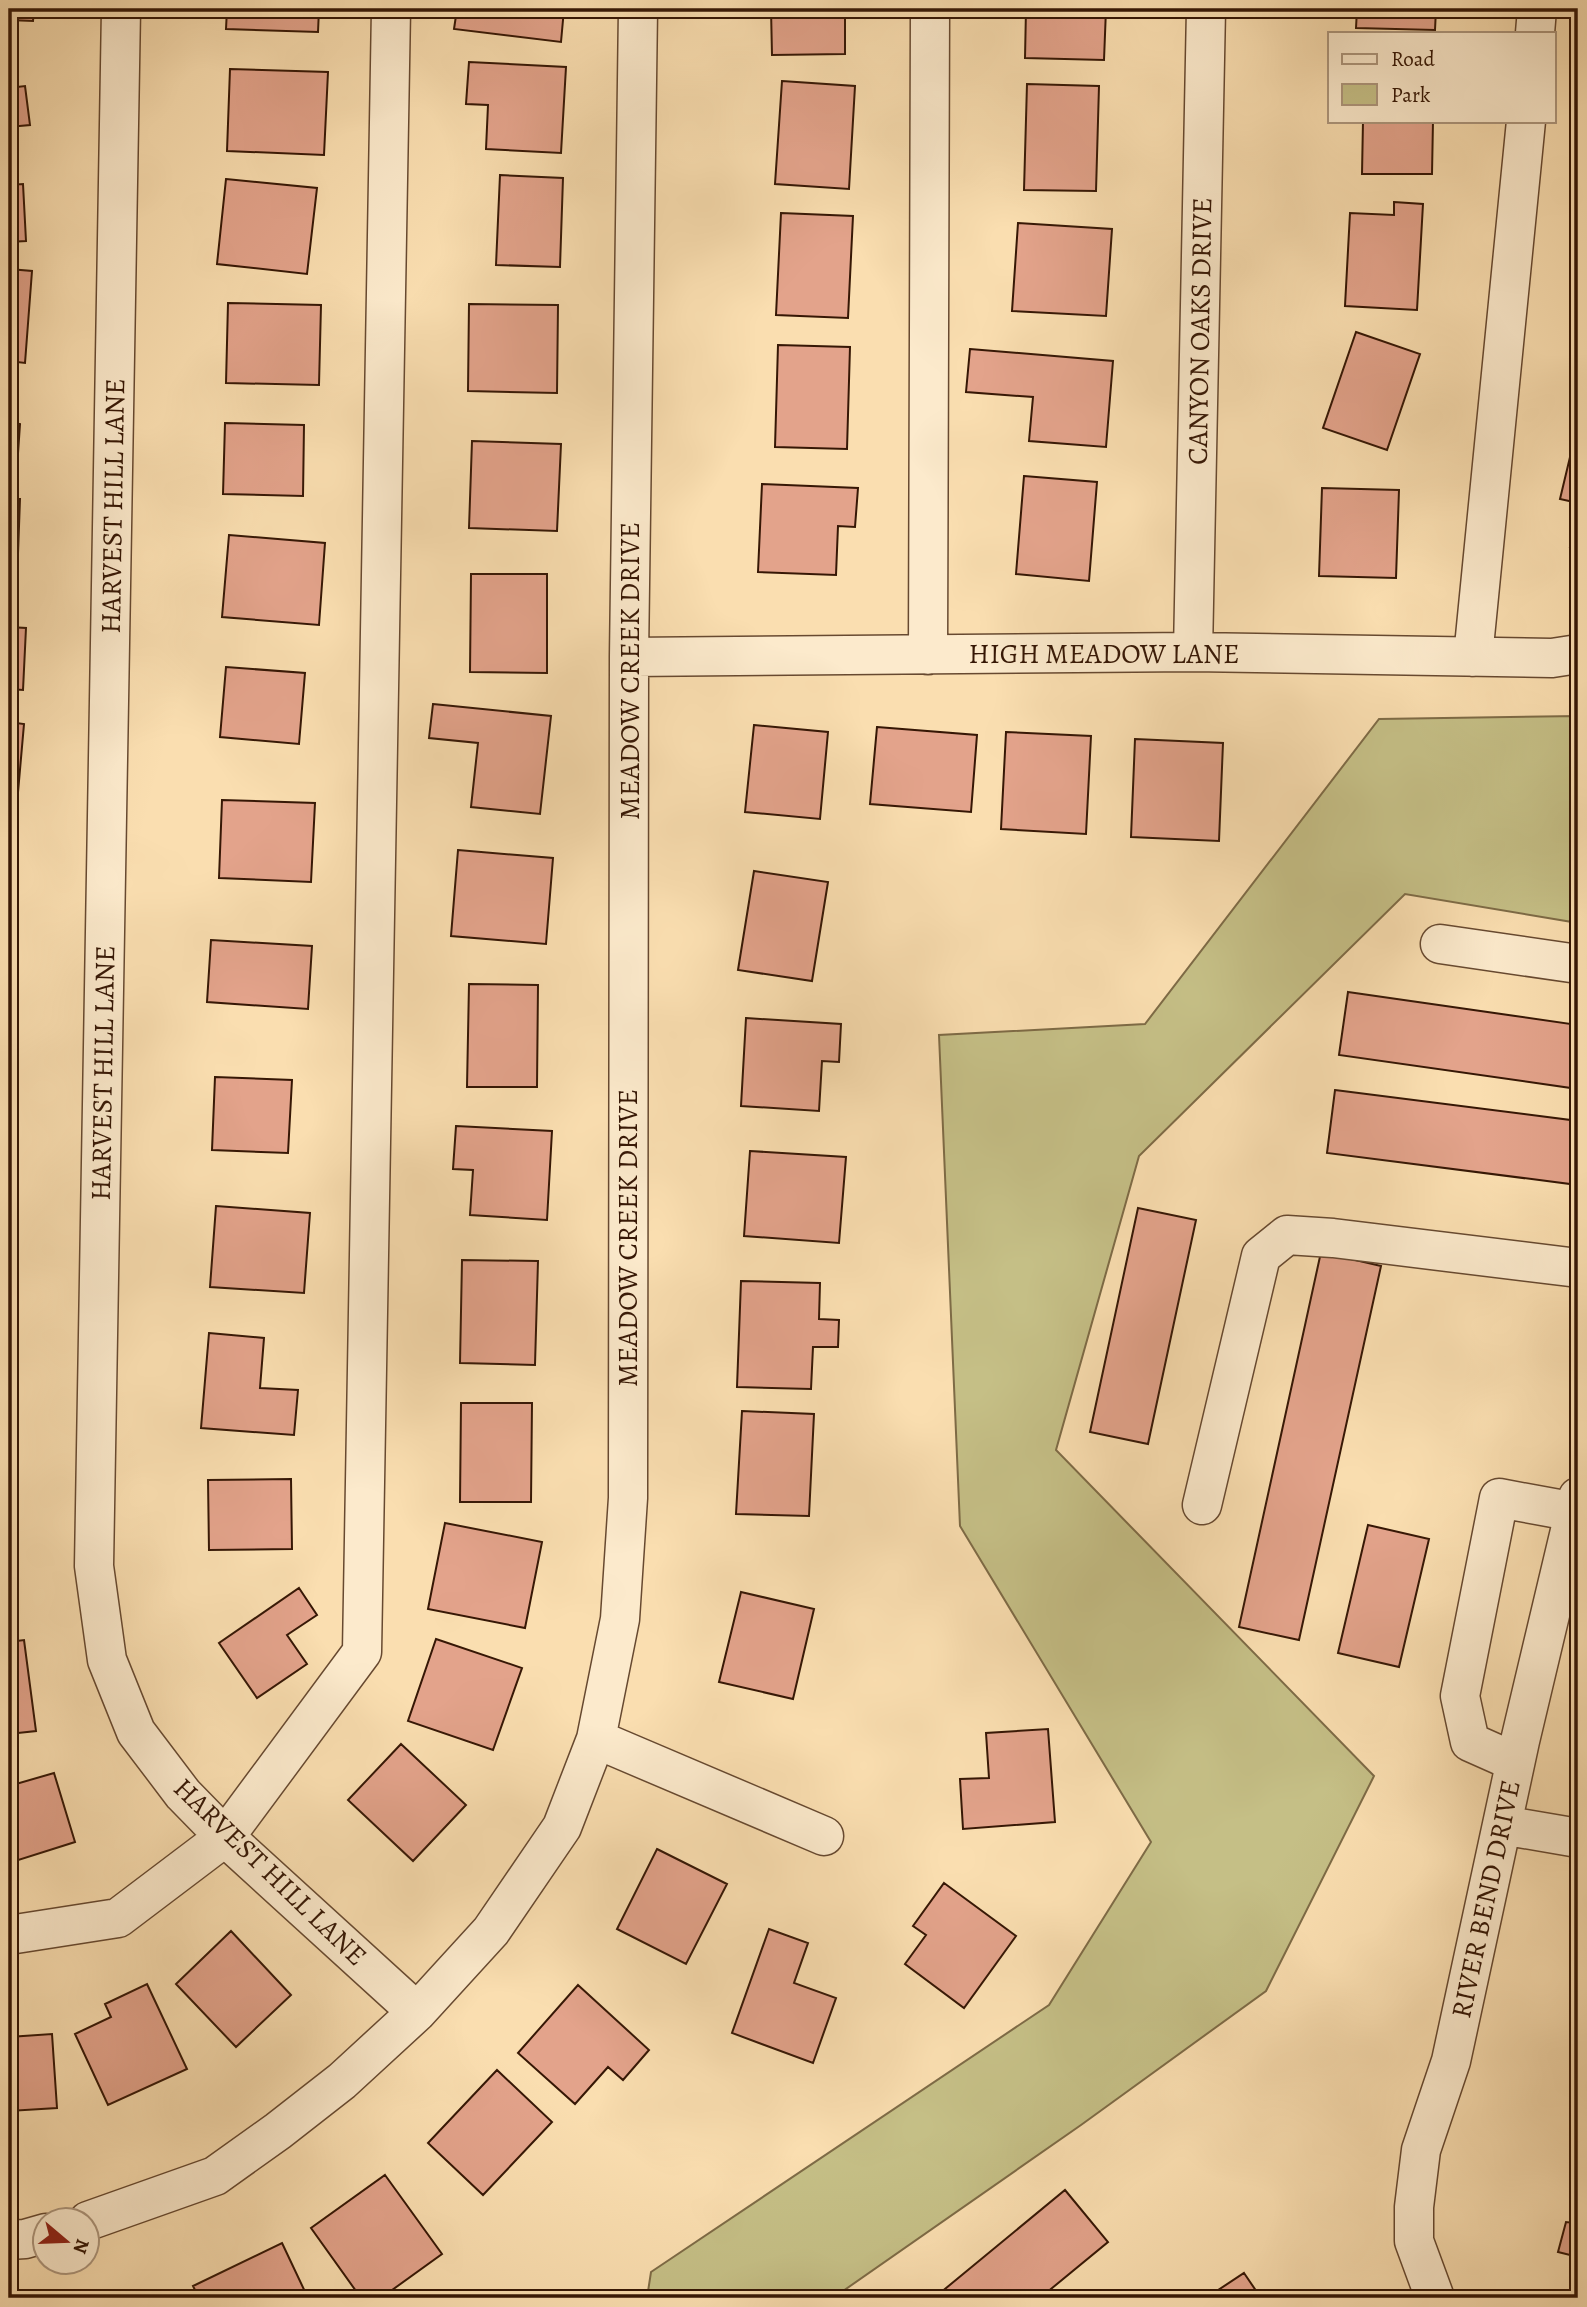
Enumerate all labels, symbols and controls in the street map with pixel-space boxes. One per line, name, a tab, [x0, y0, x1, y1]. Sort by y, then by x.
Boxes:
legend	[1328, 32, 1556, 122]
text: Road	[1391, 45, 1435, 73]
text: Park	[1391, 81, 1431, 109]
street label: CANYON OAKS DRIVE	[1179, 197, 1221, 465]
street label: HARVEST HILL LANE	[92, 378, 134, 634]
street label: MEADOW CREEK DRIVE	[611, 522, 649, 820]
street label: HIGH MEADOW LANE	[969, 635, 1239, 673]
street label: HARVEST HILL LANE	[82, 945, 124, 1201]
street label: MEADOW CREEK DRIVE	[609, 1089, 647, 1387]
street label: HARVEST HILL LANE	[165, 1770, 375, 1974]
street label: RIVER BEND DRIVE	[1442, 1776, 1530, 2022]
north arrow	[32, 2206, 102, 2276]
text: N	[67, 2235, 96, 2257]

